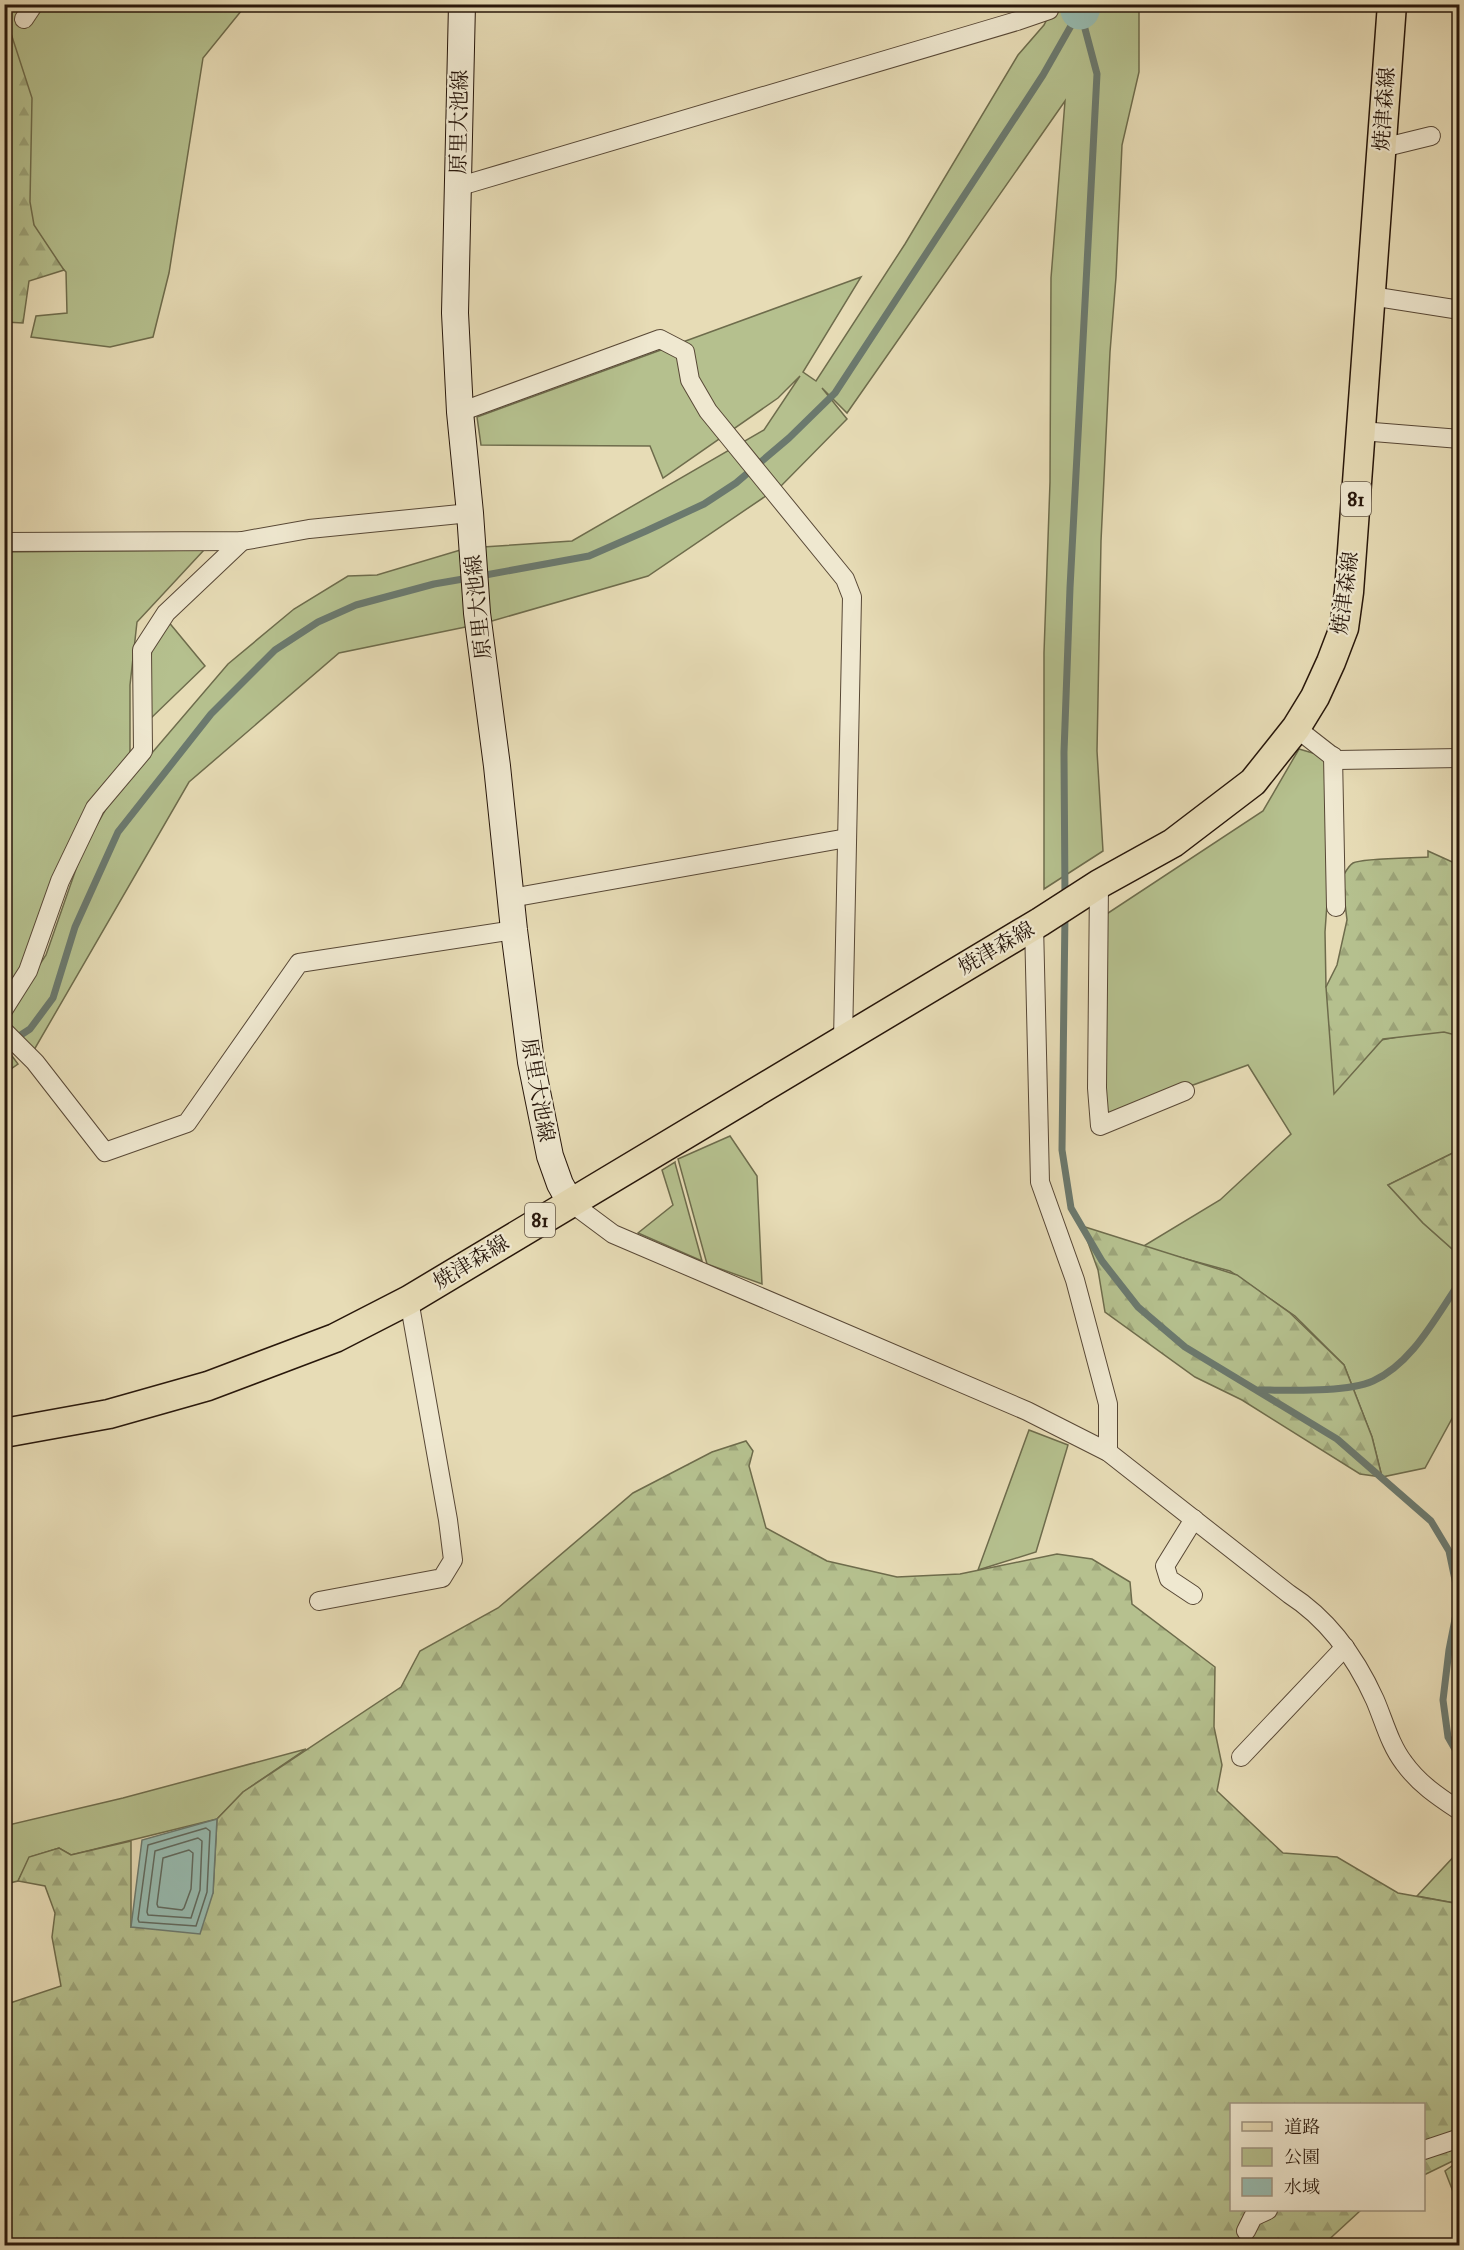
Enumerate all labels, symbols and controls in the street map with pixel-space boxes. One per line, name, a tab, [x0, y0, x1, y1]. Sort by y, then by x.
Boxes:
street label: 焼津森線	[1369, 66, 1401, 152]
street label: 原里大池線	[446, 69, 474, 175]
road number: 81	[1341, 482, 1371, 516]
street label: 焼津森線	[1327, 550, 1365, 637]
street label: 原里大池線	[461, 553, 497, 660]
street label: 焼津森線	[954, 917, 1039, 981]
street label: 原里大池線	[515, 1036, 559, 1144]
road number: 81	[525, 1203, 555, 1237]
street label: 焼津森線	[429, 1230, 514, 1296]
legend	[1230, 2103, 1425, 2211]
text: 道路	[1284, 2117, 1320, 2139]
text: 公園	[1284, 2147, 1320, 2169]
text: 水域	[1284, 2177, 1320, 2199]

